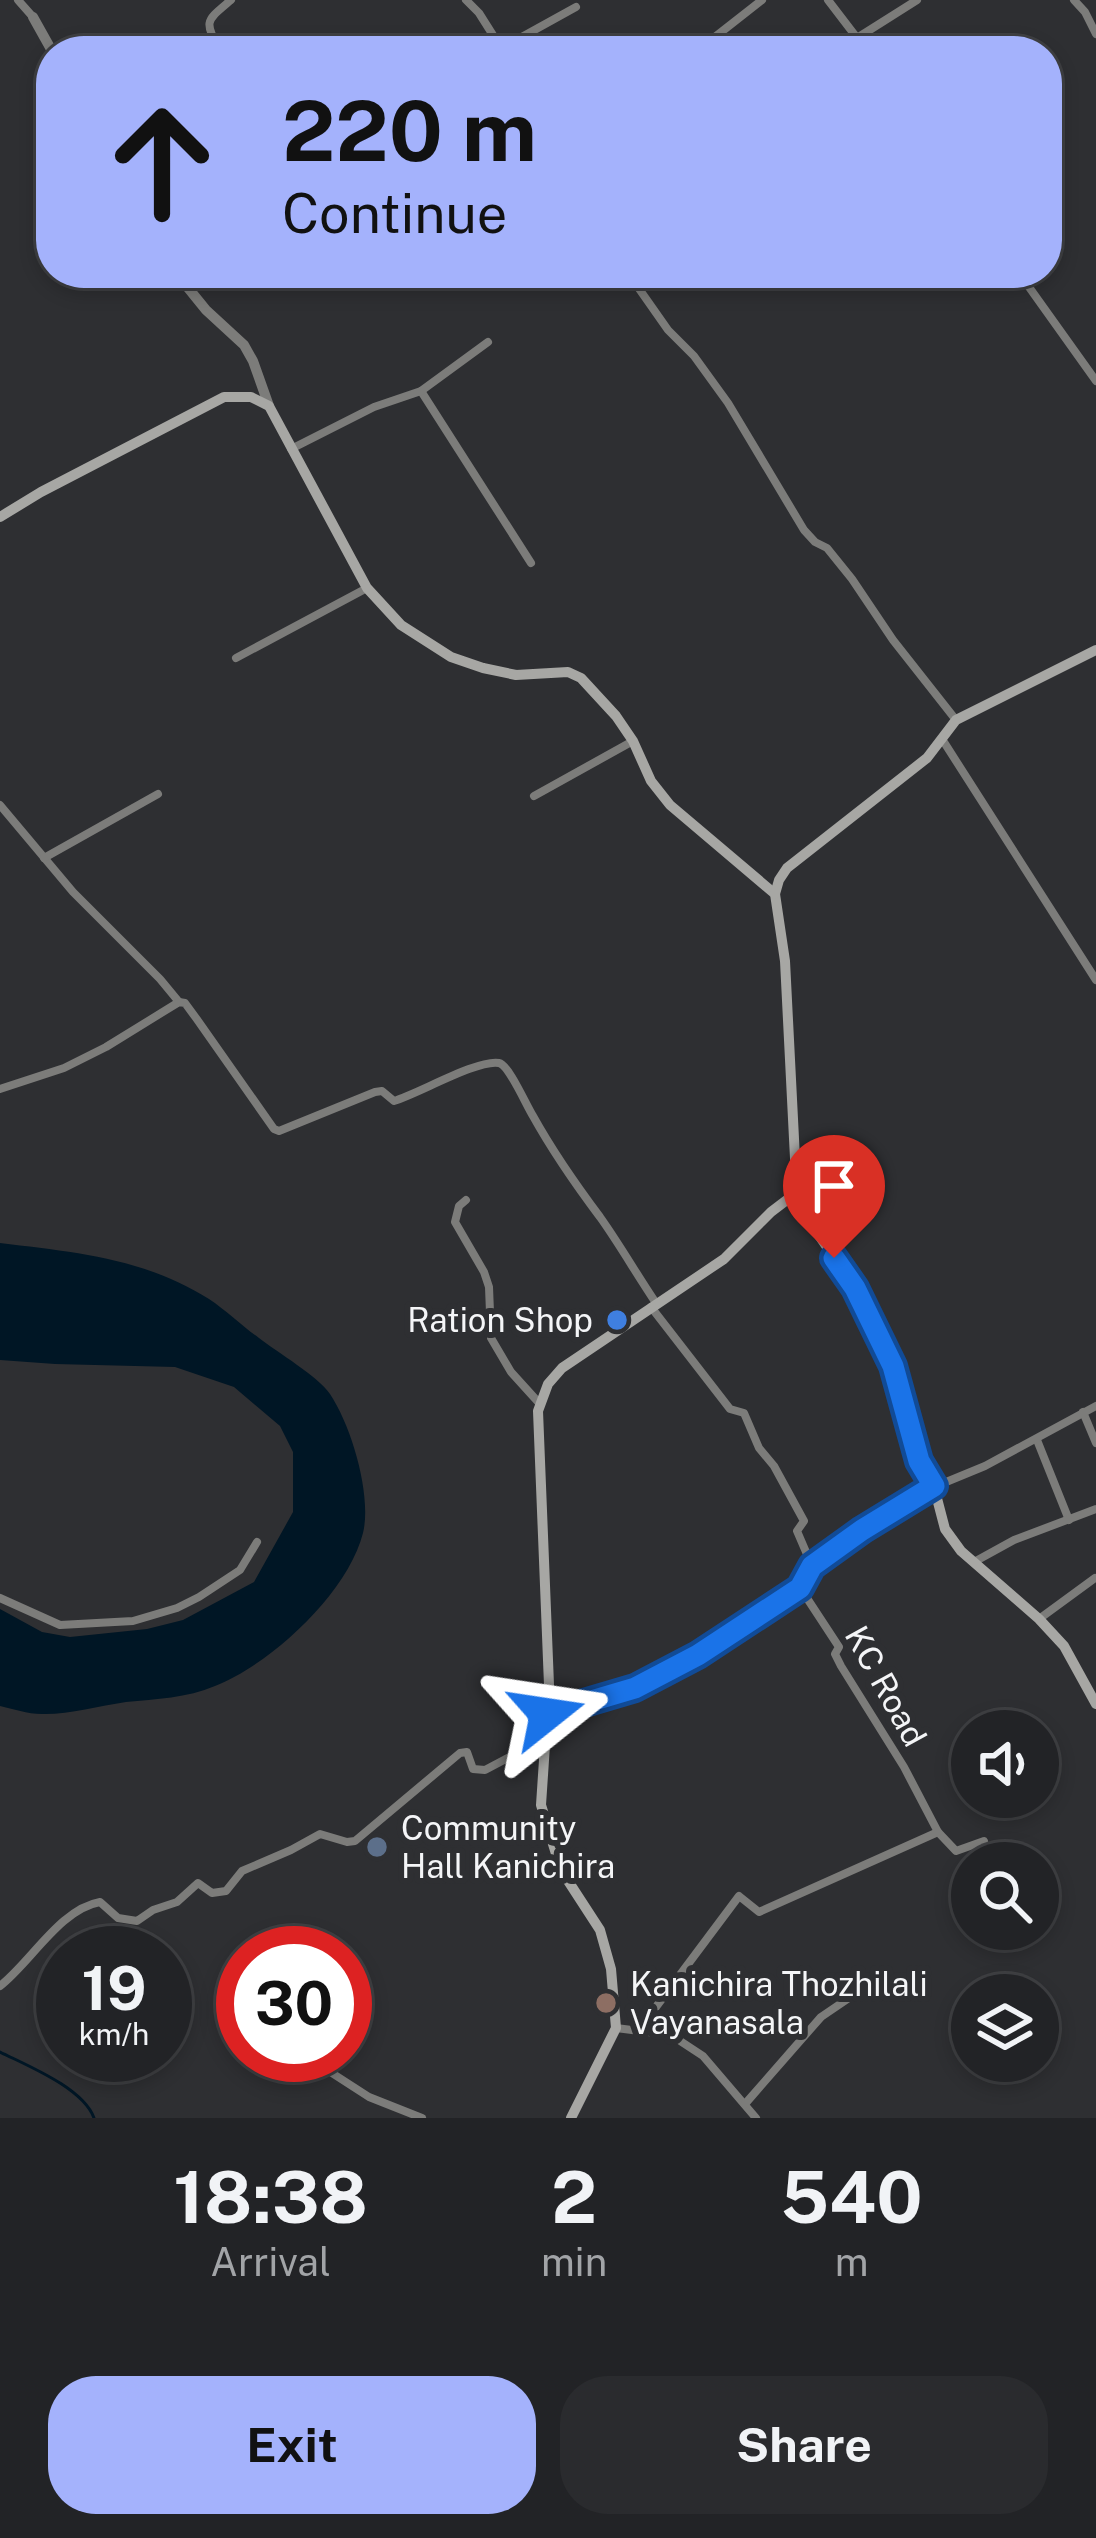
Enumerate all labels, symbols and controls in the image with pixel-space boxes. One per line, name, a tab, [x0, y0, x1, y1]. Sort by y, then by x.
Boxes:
text: 220 m	[282, 81, 537, 180]
icon: ahead	[84, 84, 240, 240]
text: Continue	[282, 182, 507, 245]
pin	[783, 1135, 885, 1258]
icon: arrive	[801, 1153, 867, 1219]
place label: Ration Shop	[407, 1301, 593, 1339]
marker: Ration Shop	[604, 1307, 630, 1333]
street label: KC Road	[838, 1619, 934, 1753]
position arrow	[484, 1651, 610, 1777]
map controls	[951, 1710, 1059, 2082]
button: sound	[951, 1710, 1059, 1818]
place label: Community Hall Kanichira	[401, 1809, 615, 1885]
marker: Community Hall Kanichira	[364, 1834, 390, 1860]
button: search	[951, 1842, 1059, 1950]
speed limit sign: 30	[216, 1926, 372, 2082]
text: 19	[81, 1953, 147, 2024]
place label: Kanichira Thozhilali Vayanasala	[630, 1965, 928, 2041]
button: layers	[951, 1974, 1059, 2082]
marker: Kanichira Thozhilali Vayanasala	[593, 1990, 619, 2016]
text: km/h	[79, 2016, 149, 2052]
text: 18:38	[173, 2155, 368, 2239]
text: 2	[551, 2155, 597, 2239]
text: 540	[780, 2155, 923, 2239]
text: Arrival	[210, 2239, 331, 2285]
text: min	[541, 2239, 607, 2285]
text: m	[835, 2239, 868, 2285]
button: Exit	[48, 2376, 536, 2514]
button: Share	[560, 2376, 1048, 2514]

